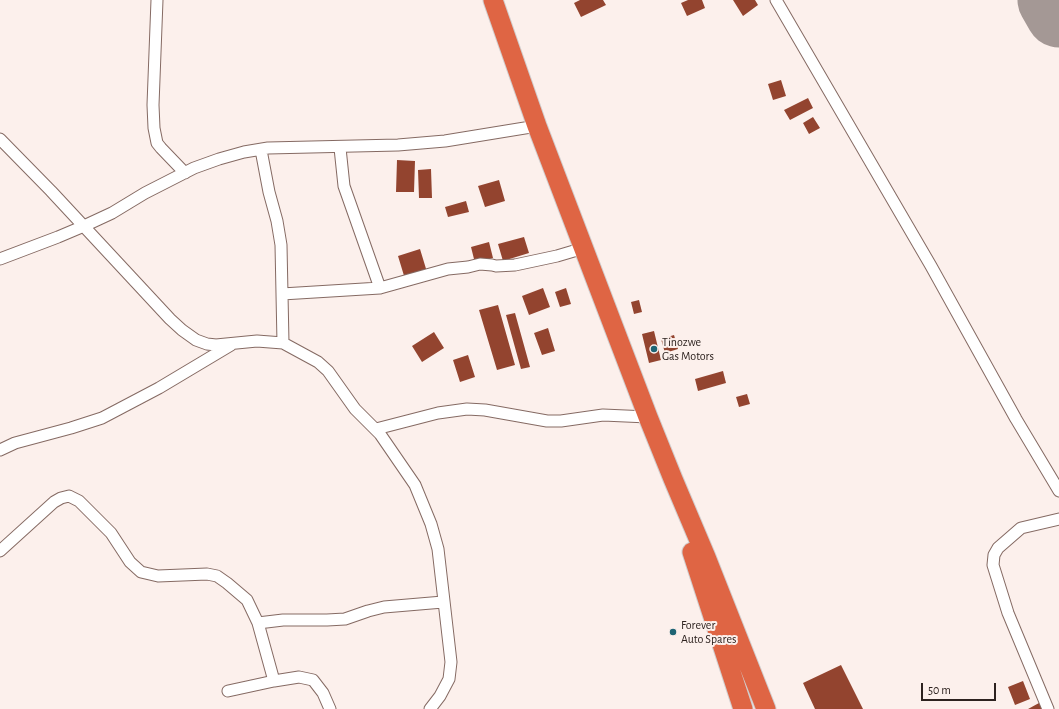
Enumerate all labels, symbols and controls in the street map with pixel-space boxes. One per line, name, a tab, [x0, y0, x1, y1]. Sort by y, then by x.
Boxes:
place label: Tinozwe Gas Motors	[662, 335, 714, 363]
marker: Tinozwe Gas Motors	[649, 344, 659, 354]
place label: Forever Auto Spares	[681, 618, 736, 646]
marker: Forever Auto Spares	[668, 627, 678, 637]
scale bar	[923, 675, 998, 701]
text: 50 m	[928, 684, 951, 696]

